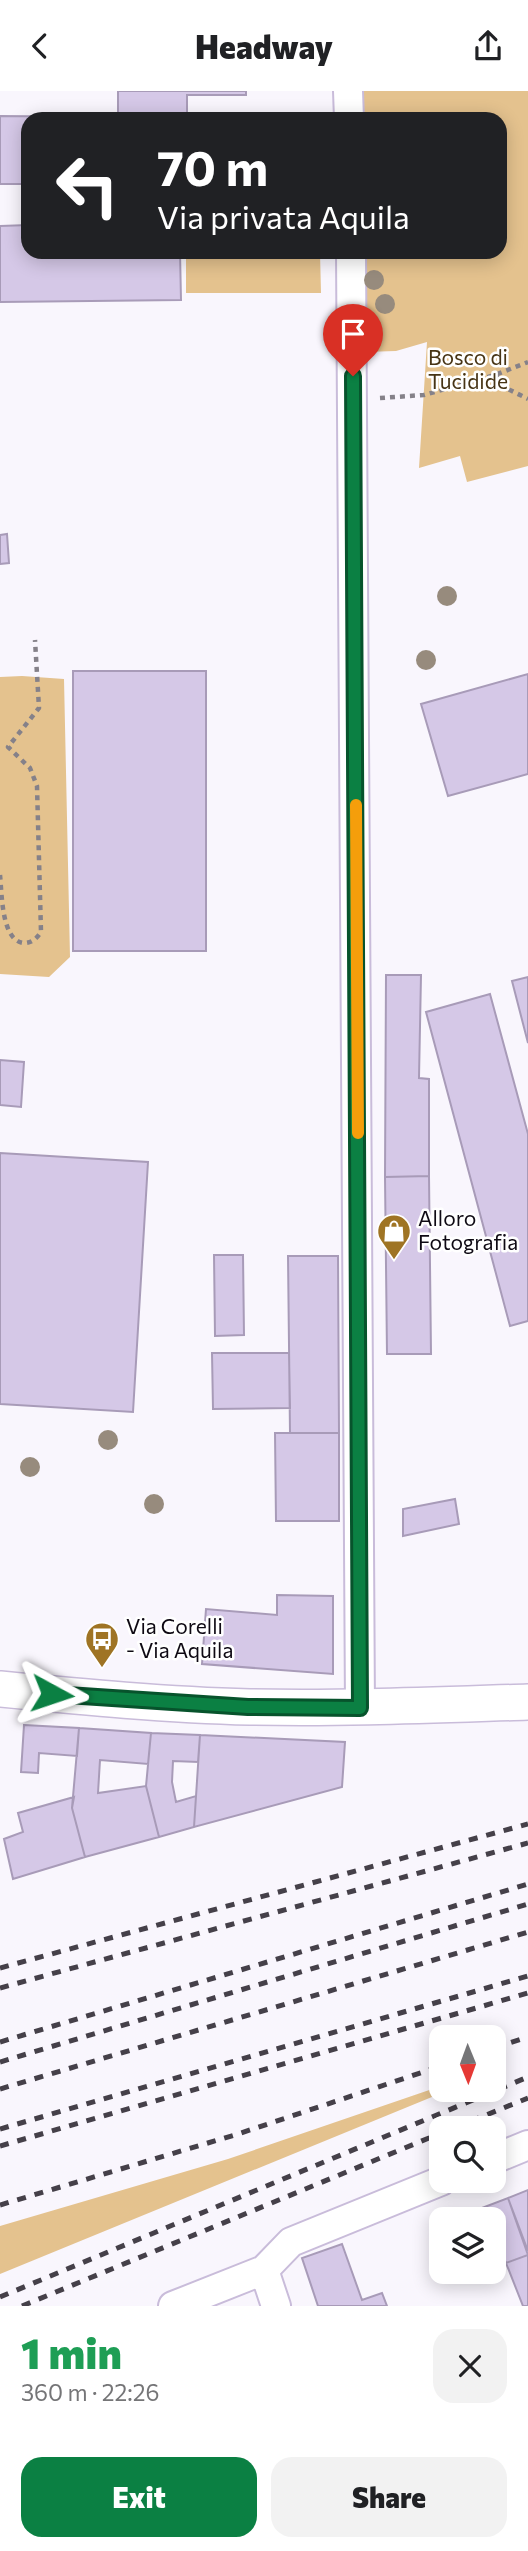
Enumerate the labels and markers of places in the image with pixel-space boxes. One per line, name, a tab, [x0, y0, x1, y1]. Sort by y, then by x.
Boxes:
pin	[323, 304, 383, 376]
place label: Alloro Fotografia	[418, 1205, 518, 1254]
shop icon: Alloro Fotografia	[375, 1212, 413, 1261]
place label: Via Corelli - Via Aquila	[126, 1613, 233, 1662]
bus stop icon: Via Corelli - Via Aquila	[83, 1620, 121, 1669]

